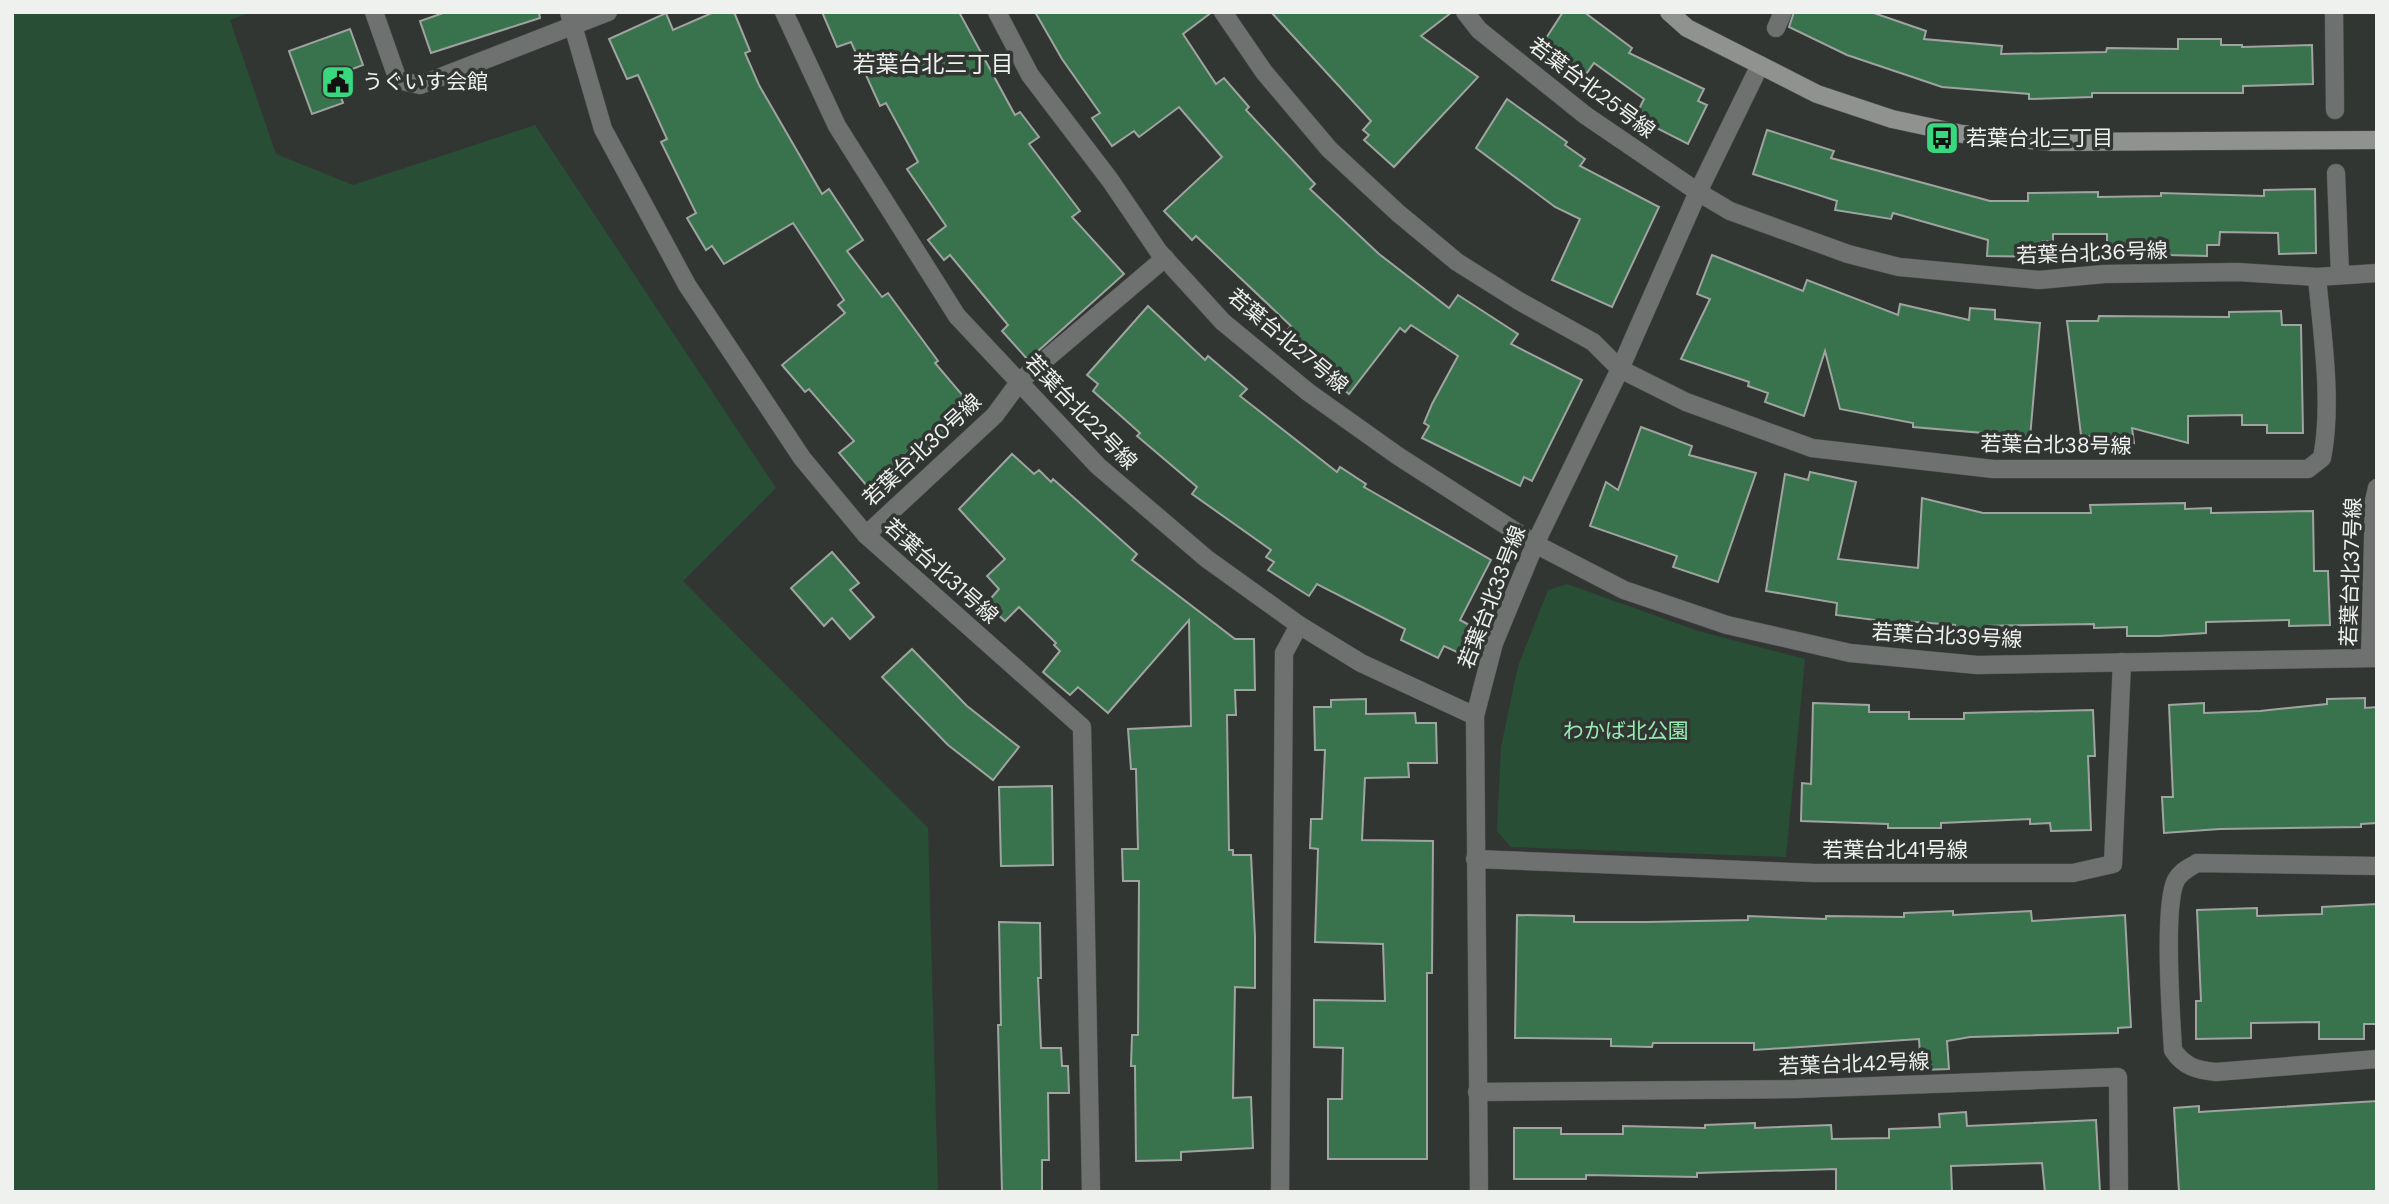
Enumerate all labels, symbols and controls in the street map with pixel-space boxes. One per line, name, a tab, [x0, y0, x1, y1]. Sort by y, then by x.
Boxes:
street label: 若葉台北25号線	[1523, 31, 1661, 145]
district label: 若葉台北三丁目	[853, 49, 1014, 79]
public building icon: うぐいす会館	[319, 63, 357, 101]
place label: うぐいす会館	[362, 68, 488, 96]
bus stop icon: 若葉台北三丁目	[1923, 119, 1961, 157]
place label: 若葉台北三丁目	[1966, 124, 2113, 152]
street label: 若葉台北36号線	[2016, 236, 2168, 270]
street label: 若葉台北27号線	[1222, 282, 1354, 400]
street label: 若葉台北22号線	[1019, 348, 1143, 476]
street label: 若葉台北30号線	[857, 388, 987, 512]
street label: 若葉台北38号線	[1980, 430, 2132, 460]
street label: 若葉台北37号線	[2334, 497, 2368, 647]
street label: 若葉台北31号線	[878, 512, 1004, 630]
street label: 若葉台北33号線	[1452, 522, 1532, 672]
street label: 若葉台北39号線	[1871, 618, 2023, 654]
park label: わかば北公園	[1563, 717, 1689, 745]
street label: 若葉台北41号線	[1822, 836, 1968, 864]
street label: 若葉台北42号線	[1778, 1047, 1930, 1081]

